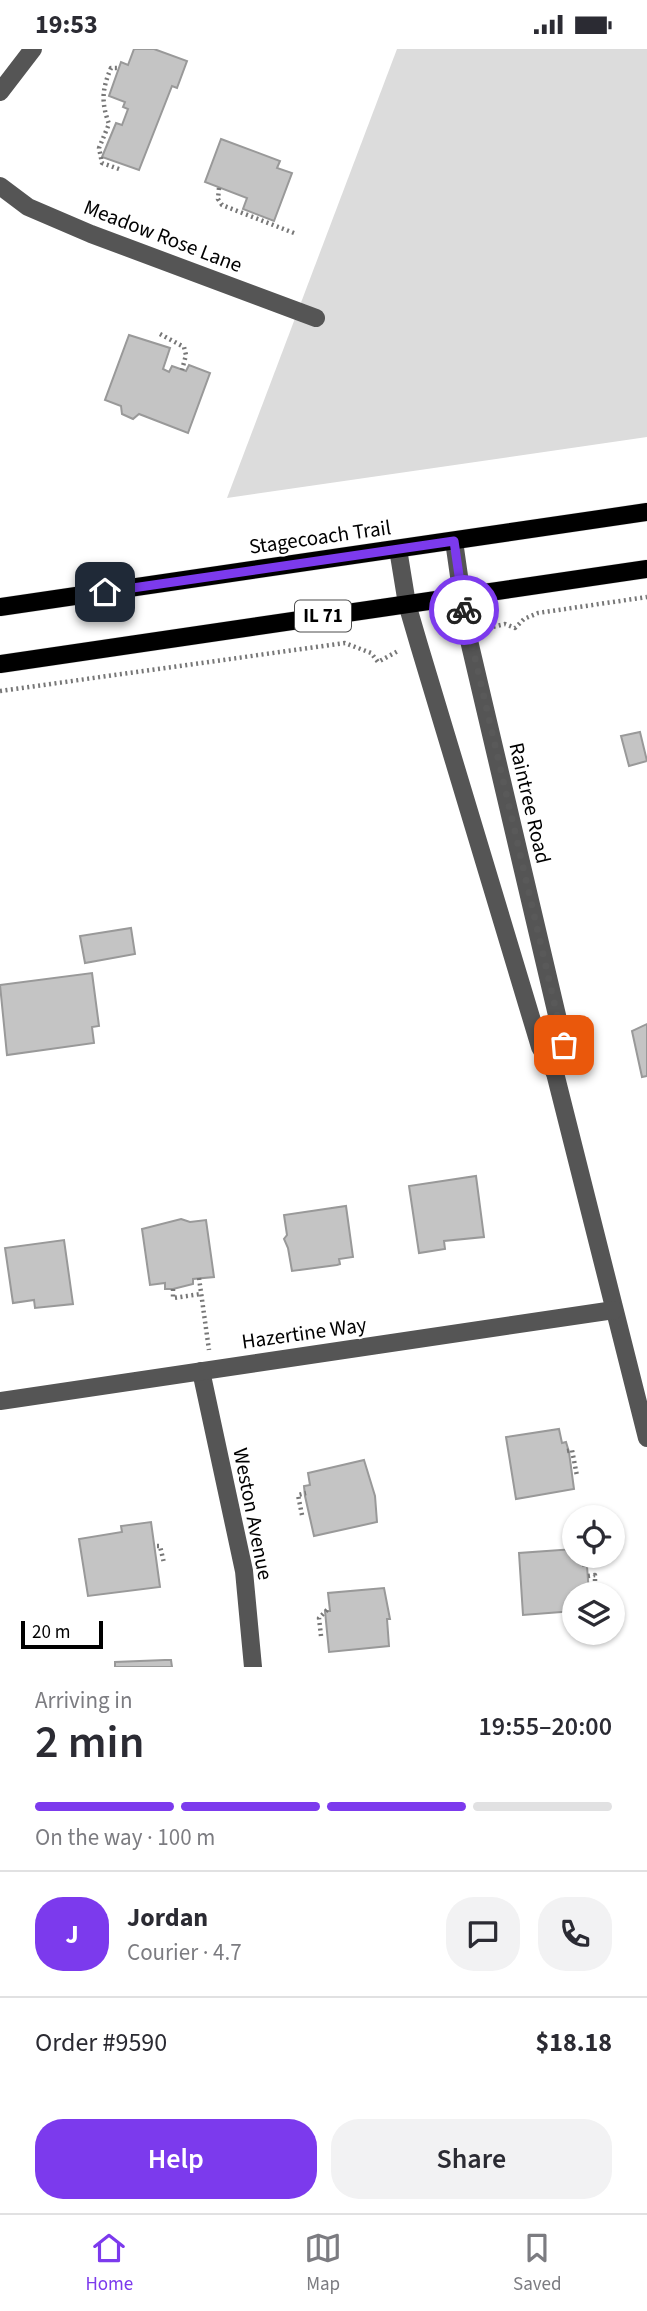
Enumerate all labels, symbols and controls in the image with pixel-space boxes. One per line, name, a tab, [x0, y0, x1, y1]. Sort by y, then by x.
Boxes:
text: 19:53	[35, 6, 98, 43]
street label: Meadow Rose Lane	[79, 192, 247, 280]
street label: Stagecoach Trail	[247, 512, 393, 562]
pin	[75, 562, 135, 622]
icon: home	[86, 573, 124, 611]
courier	[429, 575, 499, 645]
icon: bike	[445, 591, 483, 629]
road number: IL 71	[295, 601, 351, 631]
street label: Raintree Road	[502, 740, 558, 866]
pin	[534, 1015, 594, 1075]
icon: bag	[545, 1026, 583, 1064]
street label: Hazertine Way	[240, 1309, 368, 1357]
street label: Weston Avenue	[226, 1445, 280, 1583]
map controls	[562, 1505, 625, 1645]
button: locate	[562, 1505, 625, 1568]
button: layers	[562, 1582, 625, 1645]
scale bar	[21, 1618, 103, 1650]
text: 20 m	[32, 1619, 70, 1646]
text: Arriving in	[35, 1684, 133, 1717]
text: 19:55–20:00	[479, 1708, 612, 1745]
text: 2 min	[35, 1710, 144, 1775]
text: On the way · 100 m	[35, 1821, 215, 1854]
button: chat	[446, 1897, 520, 1971]
button: phone	[538, 1897, 612, 1971]
text: Jordan	[127, 1899, 208, 1936]
text: J	[65, 1916, 79, 1953]
text: Courier · 4.7	[127, 1936, 242, 1969]
text: Order #9590	[35, 2024, 167, 2061]
text: $18.18	[536, 2024, 612, 2061]
button: Help	[35, 2119, 317, 2199]
button: Share	[331, 2119, 612, 2199]
tab: Home	[85, 2229, 133, 2298]
tab: Map	[304, 2229, 342, 2298]
tab: Saved	[513, 2229, 562, 2298]

